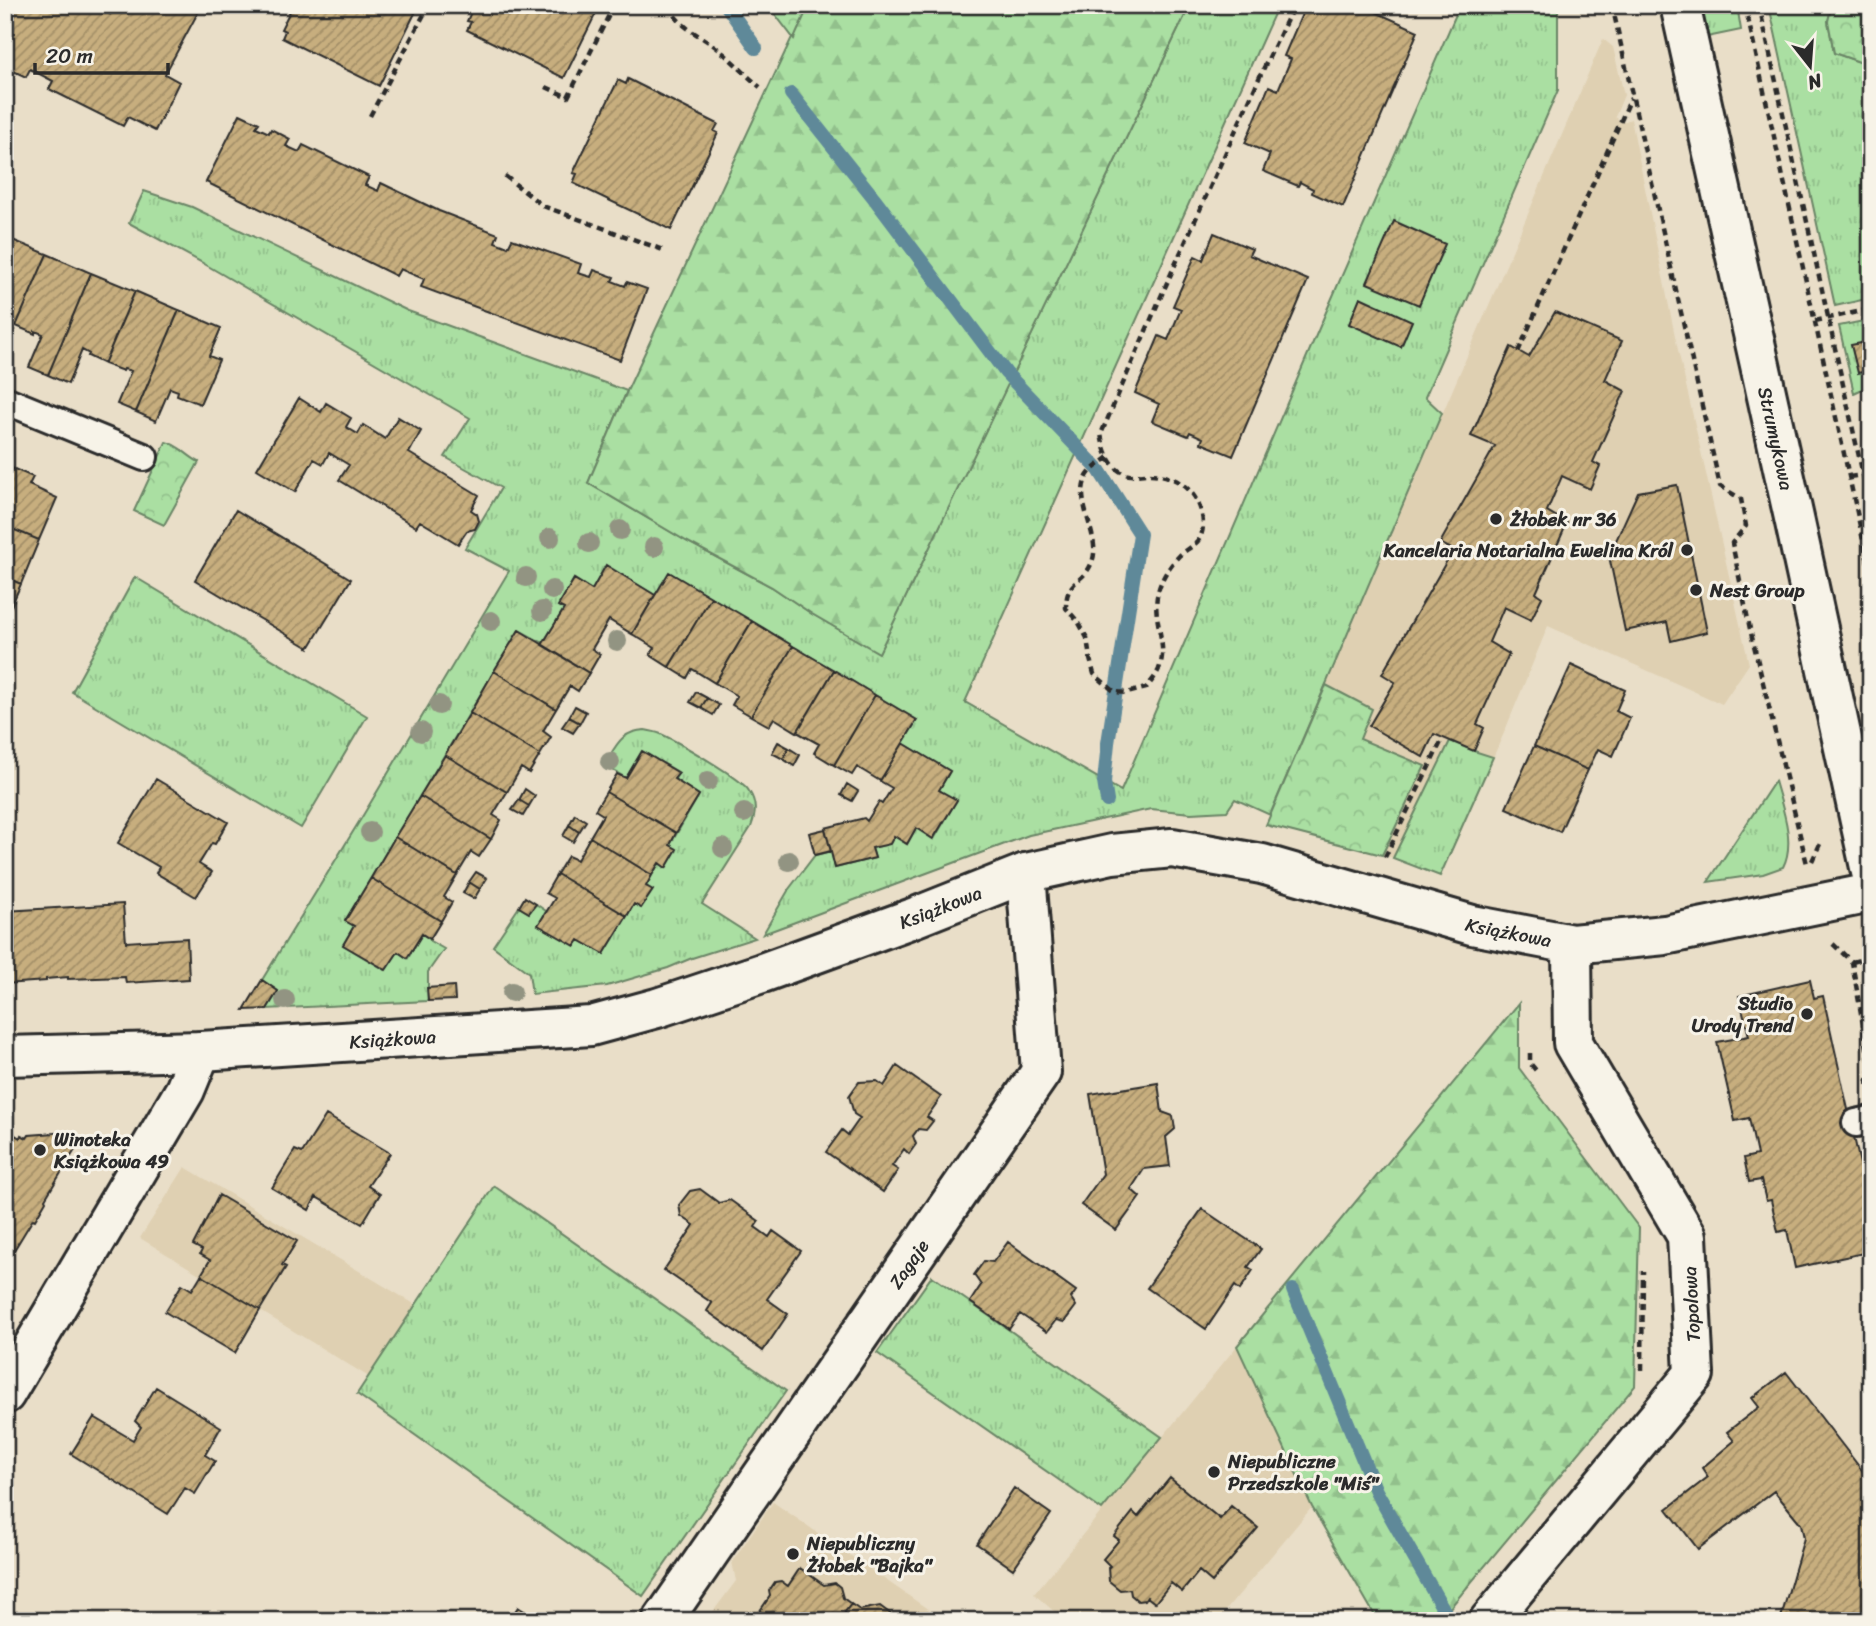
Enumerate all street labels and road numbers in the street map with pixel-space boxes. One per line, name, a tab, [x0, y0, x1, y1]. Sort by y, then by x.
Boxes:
street label: Strumykowa	[1748, 384, 1803, 494]
street label: Książkowa	[894, 876, 987, 939]
street label: Książkowa	[1461, 908, 1555, 957]
street label: Książkowa	[348, 1020, 437, 1058]
street label: Zagaje	[880, 1232, 938, 1296]
street label: Topolowa	[1673, 1265, 1710, 1343]

